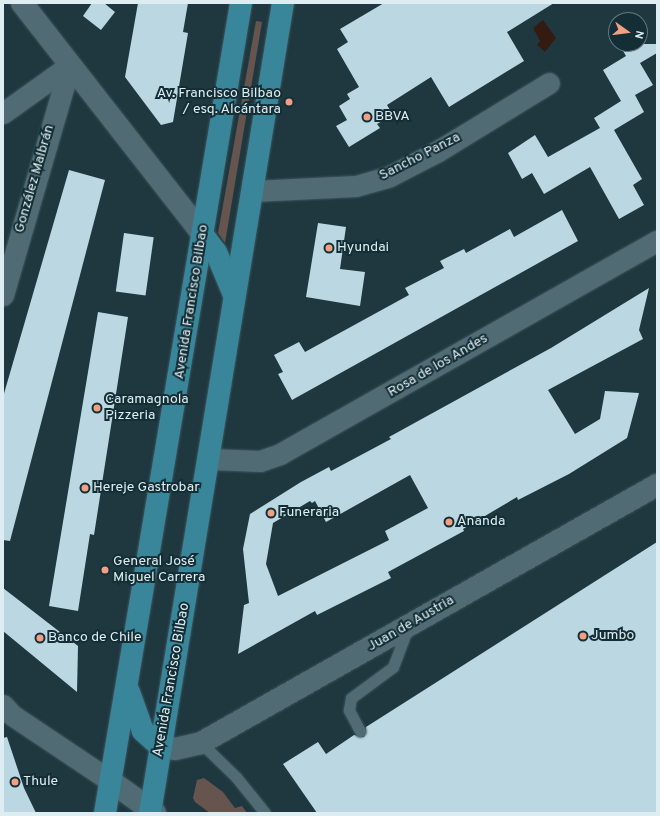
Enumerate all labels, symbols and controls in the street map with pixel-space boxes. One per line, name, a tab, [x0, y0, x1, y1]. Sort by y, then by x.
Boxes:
north arrow	[608, 12, 648, 52]
text: N	[631, 29, 646, 40]
place label: Av. Francisco Bilbao / esq. Alcántara	[157, 86, 281, 118]
marker: Av. Francisco Bilbao / esq. Alcántara	[284, 97, 294, 107]
place label: BBVA	[375, 109, 410, 125]
marker: BBVA	[362, 112, 372, 122]
street label: González Malbrán	[12, 123, 58, 235]
street label: Sancho Panza	[377, 129, 463, 185]
street label: Avenida Francisco Bilbao	[171, 224, 213, 380]
place label: Hyundai	[337, 240, 389, 256]
marker: Hyundai	[324, 243, 334, 253]
street label: Rosa de los Andes	[385, 330, 491, 402]
place label: Caramagnola Pizzeria	[105, 392, 189, 424]
marker: Caramagnola Pizzeria	[92, 403, 102, 413]
place label: Hereje Gastrobar	[93, 480, 200, 496]
marker: Hereje Gastrobar	[80, 483, 90, 493]
place label: Funeraria	[279, 505, 339, 521]
marker: Funeraria	[266, 508, 276, 518]
place label: Ananda	[457, 514, 505, 530]
marker: Ananda	[444, 517, 454, 527]
place label: General José Miguel Carrera	[113, 554, 205, 586]
marker: General José Miguel Carrera	[100, 565, 110, 575]
street label: Juan de Austria	[364, 592, 458, 656]
street label: Avenida Francisco Bilbao	[150, 602, 194, 758]
place label: Jumbo	[591, 628, 634, 644]
place label: Banco de Chile	[48, 630, 142, 646]
marker: Jumbo	[578, 631, 588, 641]
marker: Banco de Chile	[35, 633, 45, 643]
place label: Thule	[23, 774, 58, 790]
marker: Thule	[10, 777, 20, 787]

